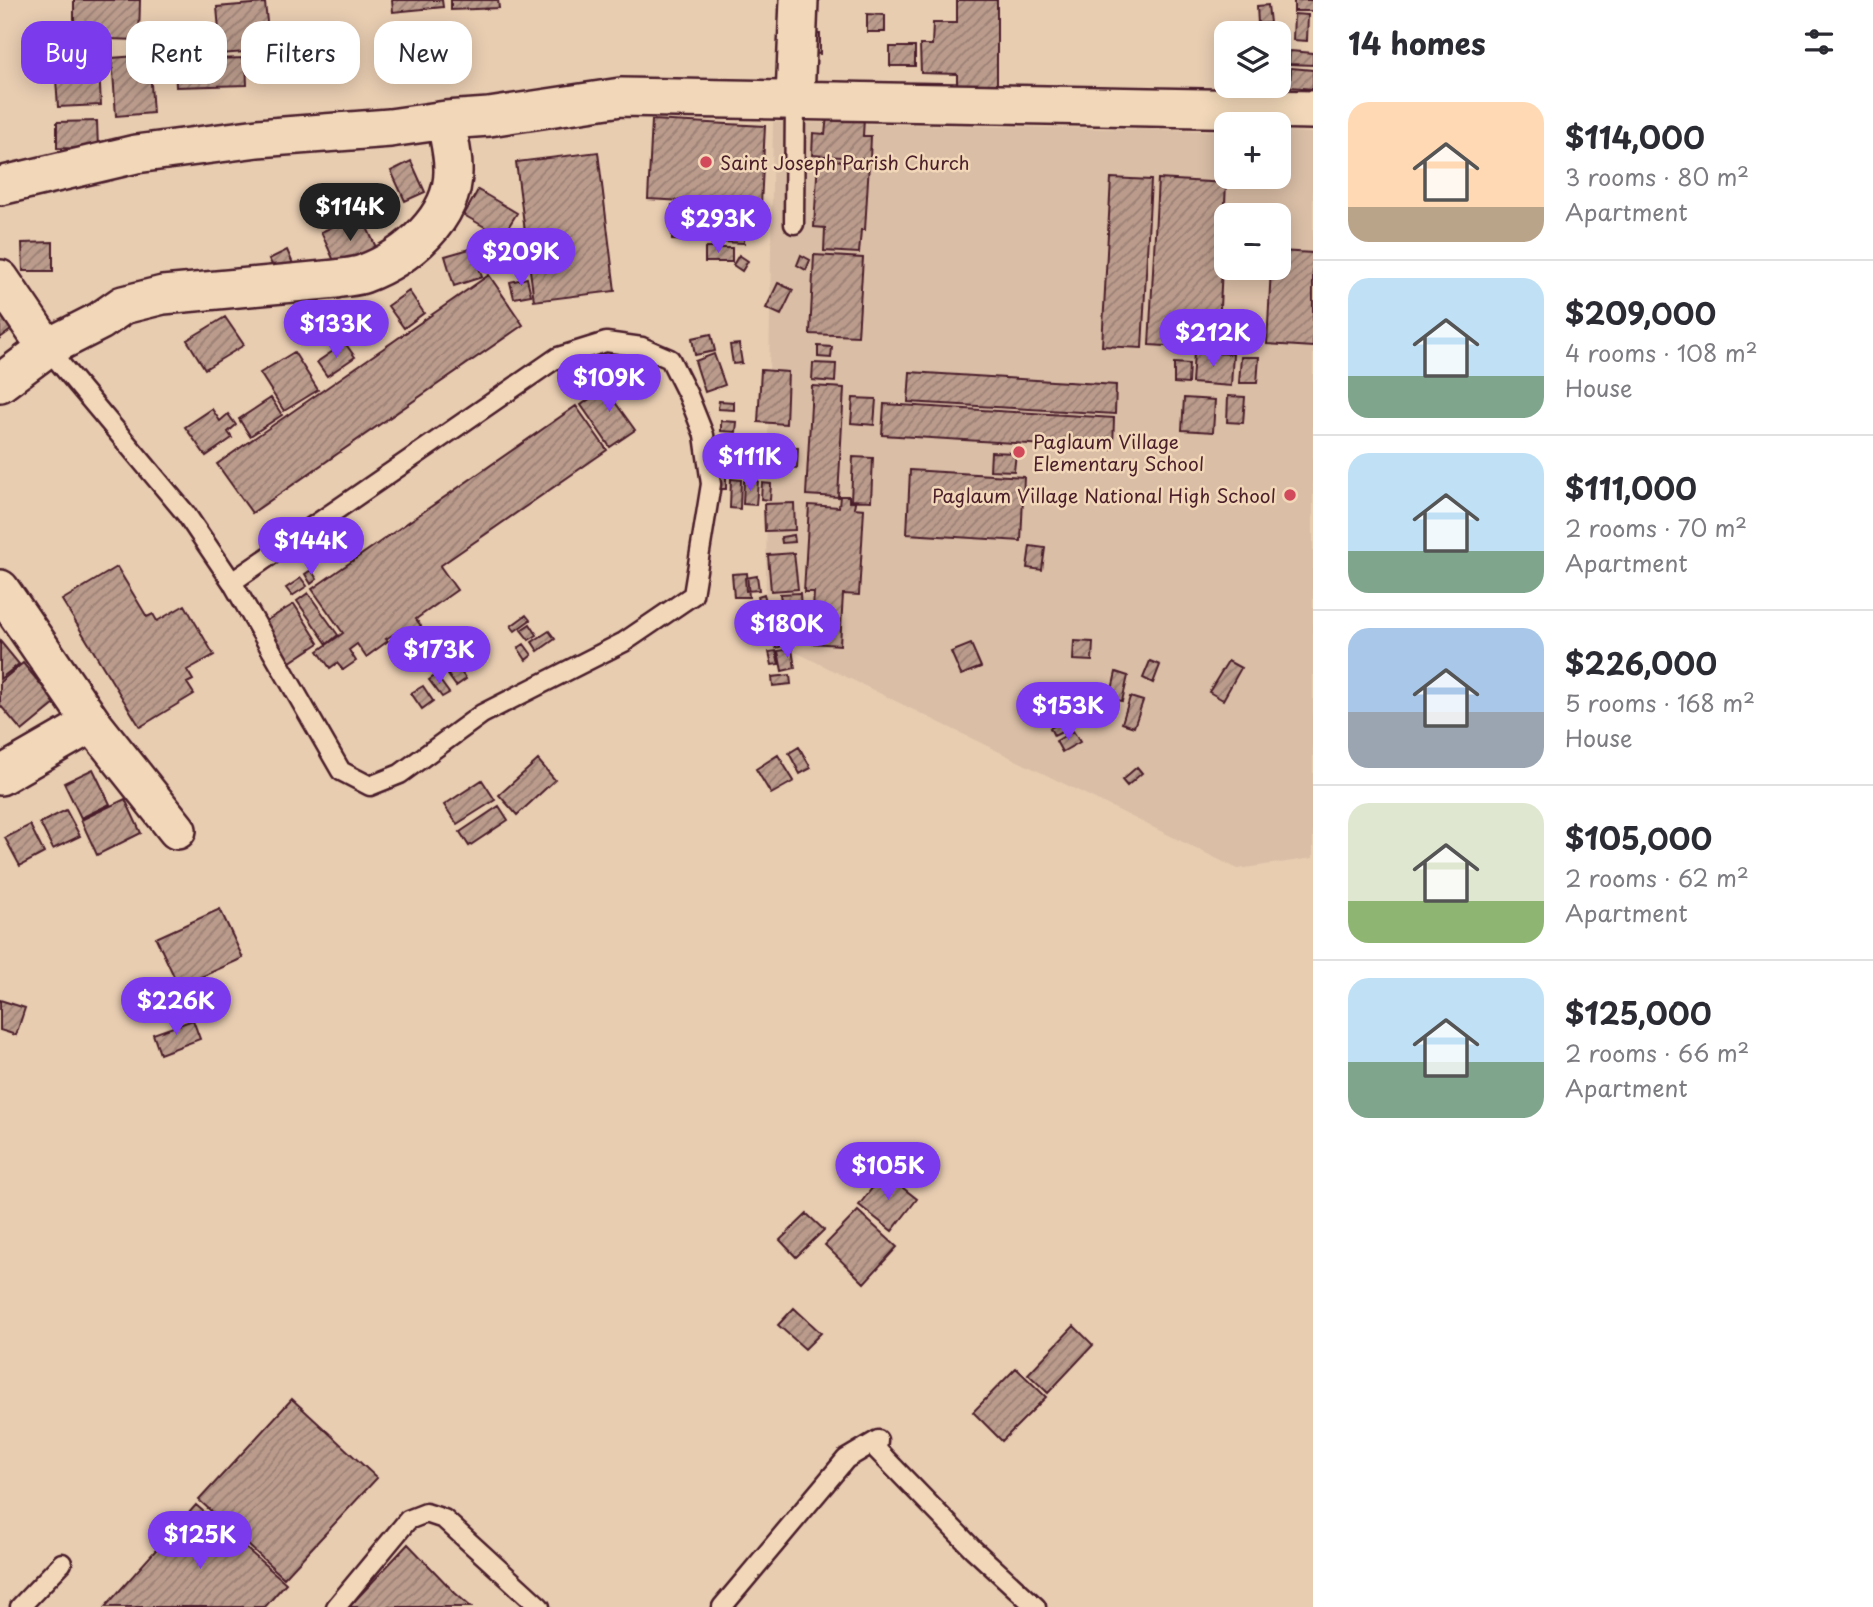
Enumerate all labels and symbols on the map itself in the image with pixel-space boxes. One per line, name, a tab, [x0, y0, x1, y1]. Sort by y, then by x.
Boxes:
place label: Saint Joseph Parish Church	[720, 148, 970, 176]
marker: Saint Joseph Parish Church	[698, 154, 714, 170]
pin: $114K	[301, 184, 399, 243]
pin: $293K	[669, 196, 767, 255]
pin: $209K	[472, 229, 570, 288]
pin: $133K	[287, 300, 385, 360]
pin: $212K	[1164, 310, 1262, 369]
pin: $109K	[560, 354, 658, 414]
place label: Paglaum Village Elementary School	[1033, 427, 1204, 477]
pin: $111K	[701, 434, 799, 493]
marker: Paglaum Village Elementary School	[1011, 444, 1027, 460]
place label: Paglaum Village National High School	[932, 481, 1276, 509]
marker: Paglaum Village National High School	[1282, 487, 1298, 503]
pin: $144K	[262, 518, 360, 577]
pin: $180K	[738, 600, 836, 660]
pin: $173K	[390, 626, 488, 686]
pin: $153K	[1019, 682, 1117, 742]
pin: $226K	[127, 978, 225, 1037]
pin: $105K	[839, 1142, 937, 1202]
pin: $125K	[151, 1512, 249, 1571]

